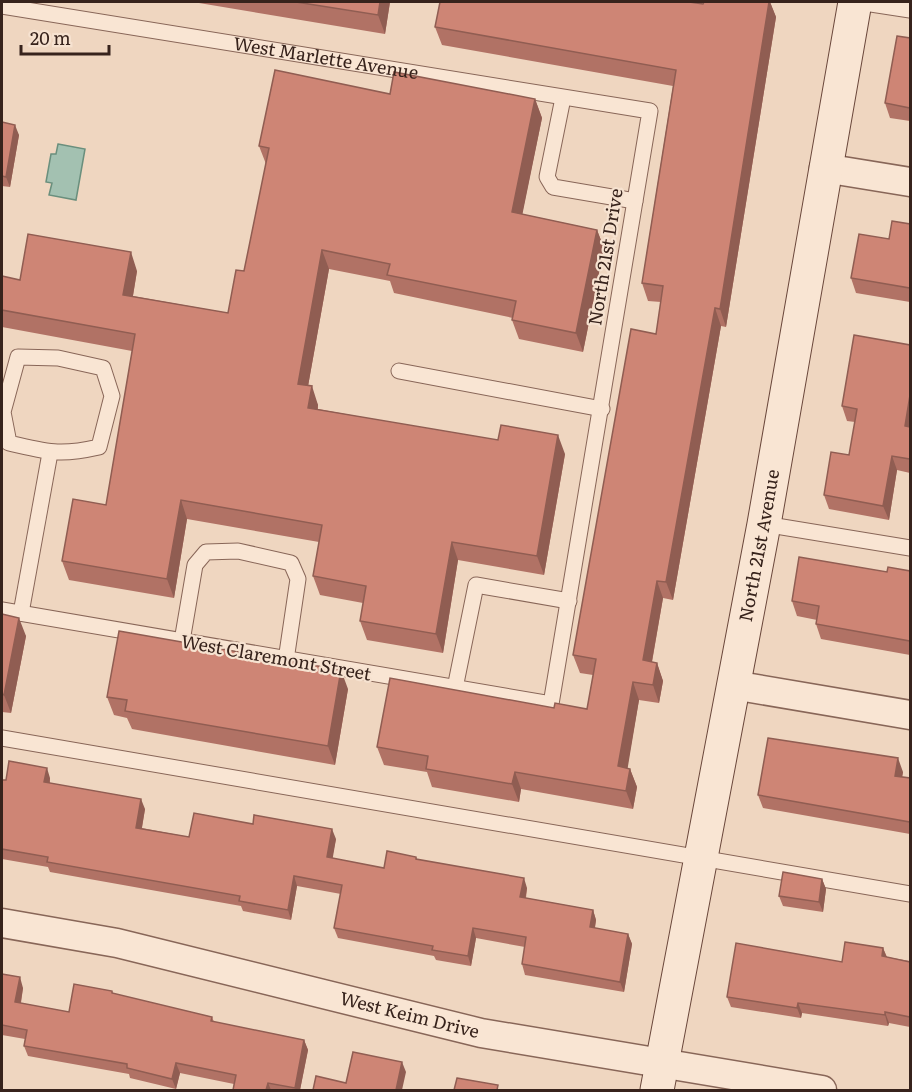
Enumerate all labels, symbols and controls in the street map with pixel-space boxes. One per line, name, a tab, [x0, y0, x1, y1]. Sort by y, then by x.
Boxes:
scale bar	[21, 18, 110, 56]
text: 20 m	[30, 24, 71, 51]
street label: West Marlette Avenue	[232, 29, 420, 85]
street label: North 21st Drive	[580, 186, 629, 327]
street label: North 21st Avenue	[731, 467, 785, 624]
street label: West Claremont Street	[179, 626, 374, 687]
street label: West Keim Drive	[337, 984, 482, 1044]

